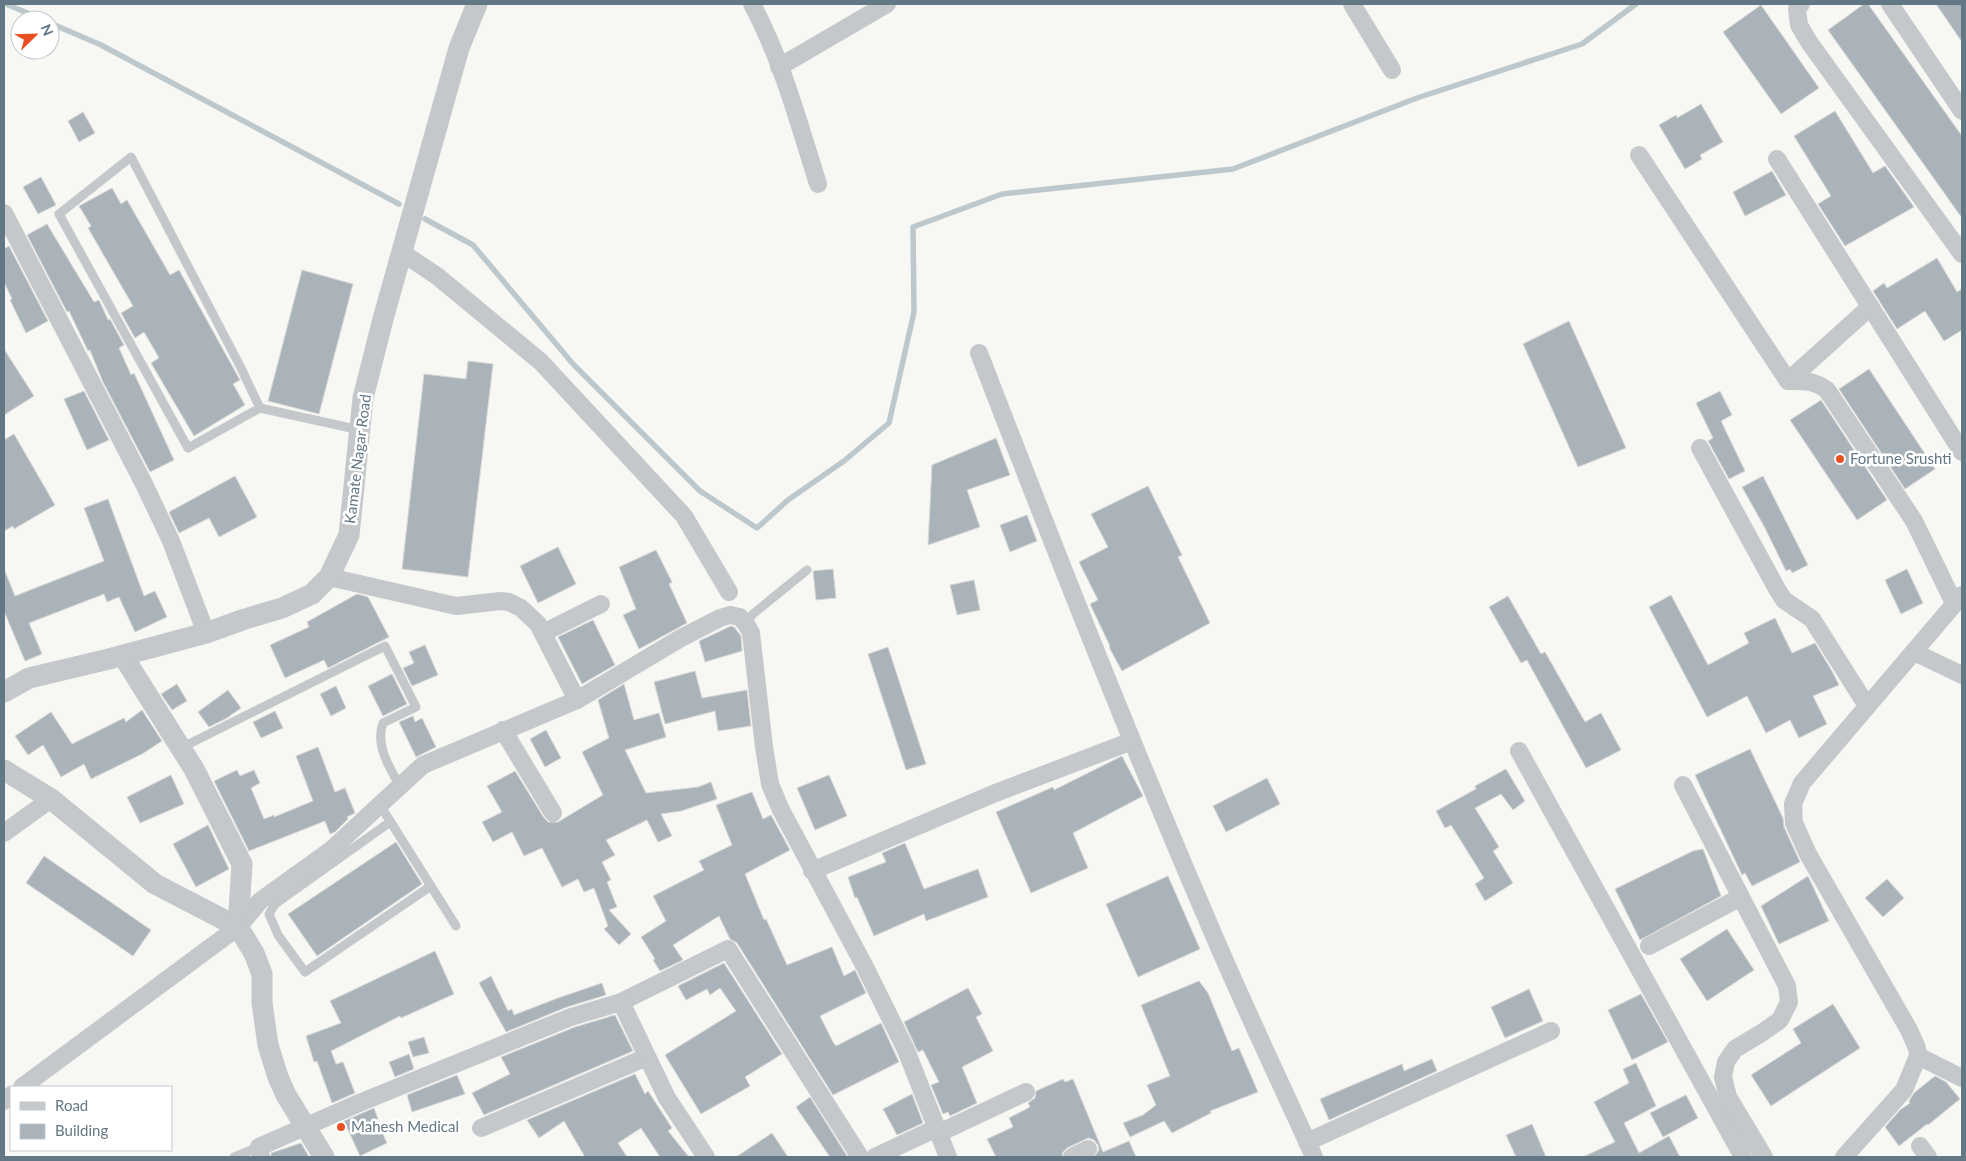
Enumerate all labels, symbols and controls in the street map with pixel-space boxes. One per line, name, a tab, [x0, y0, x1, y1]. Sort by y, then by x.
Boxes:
north arrow	[10, 10, 60, 60]
text: N	[37, 21, 57, 38]
street label: Kamate Nagar Road	[340, 393, 374, 525]
place label: Fortune Srushti	[1850, 449, 1951, 467]
marker: Fortune Srushti	[1834, 453, 1846, 465]
legend	[10, 1086, 172, 1151]
text: Road	[55, 1096, 88, 1114]
place label: Mahesh Medical	[351, 1117, 459, 1135]
text: Building	[55, 1121, 108, 1139]
marker: Mahesh Medical	[335, 1121, 347, 1133]

